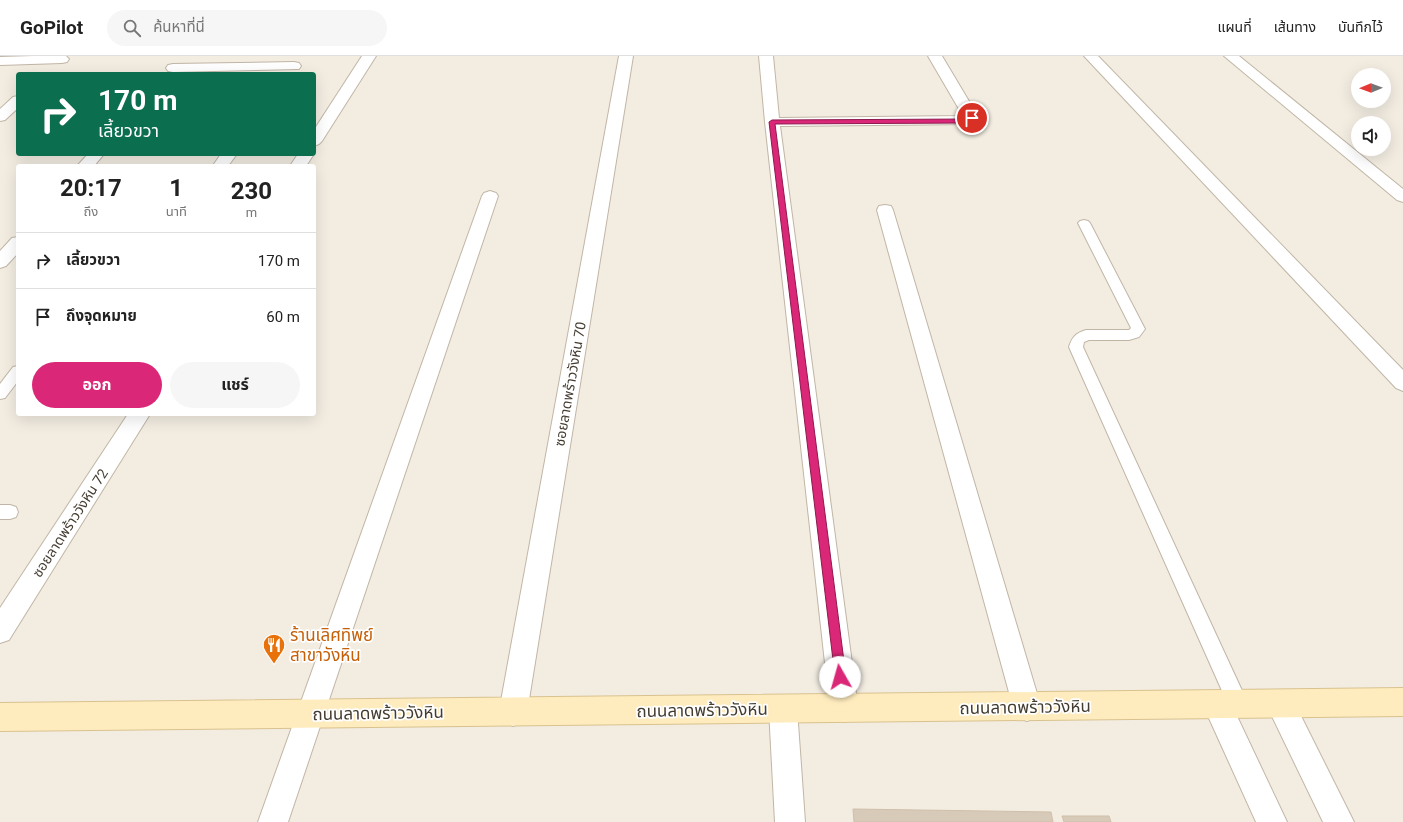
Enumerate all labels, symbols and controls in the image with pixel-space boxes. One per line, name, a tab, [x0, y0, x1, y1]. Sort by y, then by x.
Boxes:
search box	[107, 10, 387, 46]
text: GoPilot	[20, 16, 83, 39]
icon: search	[121, 17, 143, 39]
text: ค้นหาที่นี่	[153, 18, 205, 36]
text: แผนที่	[1218, 19, 1252, 35]
text: เส้นทาง	[1274, 19, 1316, 35]
text: บันทึกไว้	[1338, 19, 1383, 35]
north arrow	[1351, 68, 1391, 108]
map controls	[1351, 68, 1391, 156]
text: 170 m	[98, 84, 177, 117]
icon: right	[32, 88, 84, 140]
pin	[955, 101, 989, 135]
icon: arrive	[961, 107, 983, 129]
button: sound	[1351, 116, 1391, 156]
text: เลี้ยวขวา	[98, 120, 159, 141]
text: 20:17	[60, 174, 122, 202]
text: 1	[169, 174, 183, 202]
text: 230	[231, 177, 272, 205]
text: ถึง	[83, 204, 98, 219]
text: นาที	[166, 204, 187, 219]
text: m	[246, 205, 257, 220]
icon: right	[32, 250, 54, 272]
text: เลี้ยวขวา	[66, 251, 120, 269]
text: 170 m	[258, 252, 300, 270]
icon: arrive	[32, 306, 54, 328]
text: ถึงจุดหมาย	[66, 307, 137, 325]
text: 60 m	[266, 308, 300, 326]
street label: ซอยลาดพร้าววังหิน 70	[551, 320, 589, 447]
button: ออก	[32, 362, 162, 408]
button: แชร์	[170, 362, 300, 408]
street label: ซอยลาดพร้าววังหิน 72	[29, 466, 111, 580]
place label: ร้านเลิศทิพย์ สาขาวังหิน	[290, 625, 373, 665]
restaurant icon: ร้านเลิศทิพย์ สาขาวังหิน	[261, 632, 287, 665]
position arrow	[819, 656, 861, 698]
street label: ถนนลาดพร้าววังหิน	[959, 696, 1091, 718]
street label: ถนนลาดพร้าววังหิน	[636, 699, 768, 721]
street label: ถนนลาดพร้าววังหิน	[312, 702, 444, 724]

